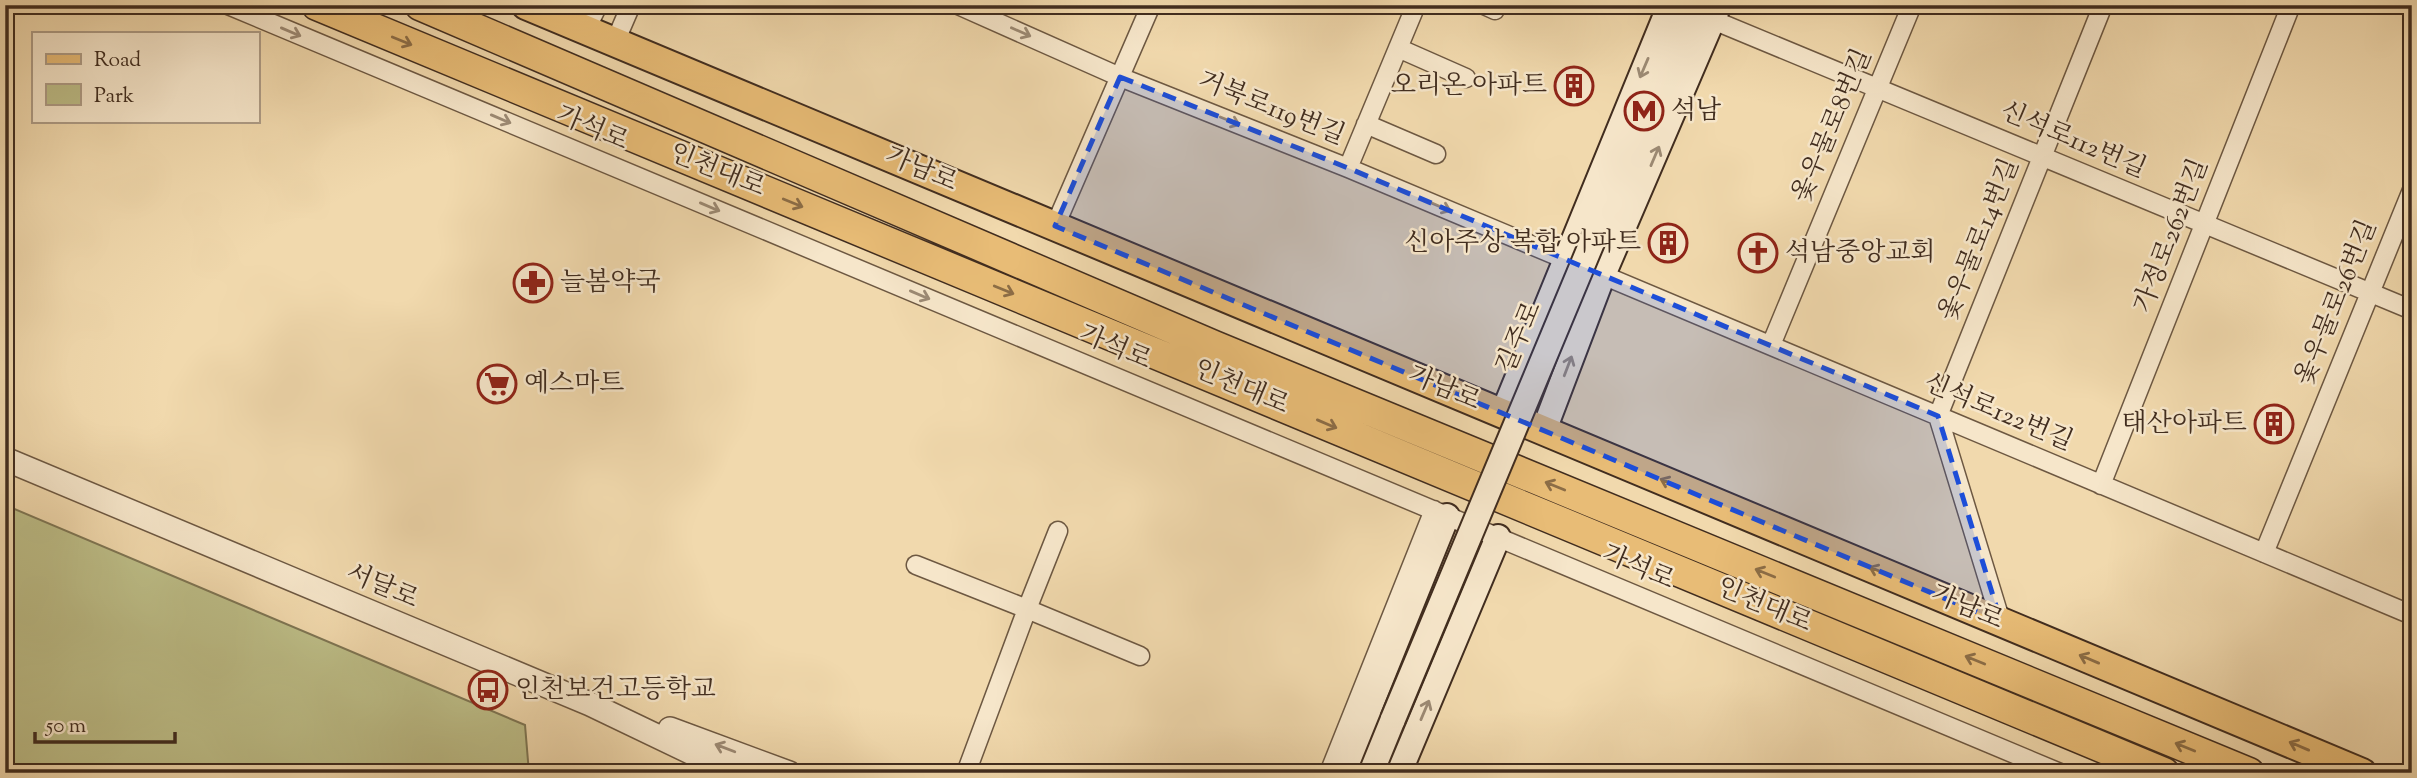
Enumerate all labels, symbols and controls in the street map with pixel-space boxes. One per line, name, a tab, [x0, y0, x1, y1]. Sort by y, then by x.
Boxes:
one-way arrow	[279, 26, 301, 39]
one-way arrow	[1010, 26, 1031, 39]
legend	[32, 32, 259, 122]
one-way arrow	[391, 35, 412, 48]
street label: 옻우물로8번길	[1784, 43, 1882, 209]
text: Road	[94, 46, 141, 76]
one-way arrow	[1637, 57, 1650, 79]
street label: 거북로119번길	[1192, 63, 1350, 155]
building icon: 오리온 아파트	[1553, 65, 1595, 107]
place label: 오리온 아파트	[1391, 68, 1547, 105]
text: Park	[94, 82, 135, 112]
metro station icon: 석남	[1623, 90, 1665, 132]
place label: 석남	[1671, 93, 1721, 130]
street label: 신석로112번길	[1994, 94, 2152, 188]
street label: 가석로	[550, 97, 634, 161]
one-way arrow	[489, 114, 511, 127]
one-way arrow	[1219, 115, 1241, 128]
street label: 인천대로	[663, 135, 771, 207]
street label: 가남로	[879, 138, 963, 202]
one-way arrow	[1649, 146, 1662, 167]
street label: 옻우물로14번길	[1931, 153, 2029, 327]
street label: 가정로262번길	[2126, 153, 2218, 319]
one-way arrow	[782, 197, 804, 210]
one-way arrow	[1430, 201, 1451, 214]
one-way arrow	[699, 202, 721, 215]
street label: 옻우물로26번길	[2287, 215, 2387, 391]
building icon: 신아주상 복합 아파트	[1647, 222, 1689, 264]
place label: 신아주상 복합 아파트	[1404, 225, 1641, 262]
church icon: 석남중앙교회	[1737, 232, 1779, 274]
place label: 석남중앙교회	[1785, 235, 1936, 272]
pharmacy icon: 늘봄약국	[512, 262, 554, 304]
place label: 늘봄약국	[560, 265, 660, 302]
one-way arrow	[992, 284, 1014, 297]
one-way arrow	[909, 289, 931, 302]
street label: 길주로	[1488, 296, 1552, 380]
street label: 가석로	[1073, 316, 1157, 380]
street label: 인천대로	[1188, 351, 1294, 425]
one-way arrow	[1563, 356, 1576, 378]
street label: 가남로	[1402, 357, 1486, 421]
supermarket icon: 예스마트	[476, 363, 518, 405]
street label: 신석로122번길	[1918, 365, 2078, 461]
place label: 예스마트	[524, 366, 624, 403]
building icon: 태산아파트	[2253, 403, 2295, 445]
place label: 태산아파트	[2121, 406, 2247, 443]
one-way arrow	[1316, 418, 1337, 431]
one-way arrow	[1659, 476, 1681, 489]
one-way arrow	[1544, 479, 1566, 492]
street label: 가석로	[1596, 536, 1680, 600]
street label: 서달로	[340, 555, 424, 619]
one-way arrow	[1869, 564, 1891, 577]
one-way arrow	[1755, 566, 1776, 579]
street label: 인천대로	[1711, 569, 1817, 643]
street label: 가남로	[1925, 576, 2009, 640]
one-way arrow	[2079, 651, 2101, 664]
one-way arrow	[1965, 653, 1986, 666]
bus stop icon: 인천보건고등학교	[467, 669, 509, 711]
place label: 인천보건고등학교	[515, 672, 716, 709]
one-way arrow	[1420, 700, 1433, 721]
scale bar	[35, 701, 175, 745]
text: 50 m	[45, 712, 86, 742]
one-way arrow	[2175, 739, 2197, 752]
one-way arrow	[2289, 739, 2311, 752]
one-way arrow	[715, 740, 737, 753]

